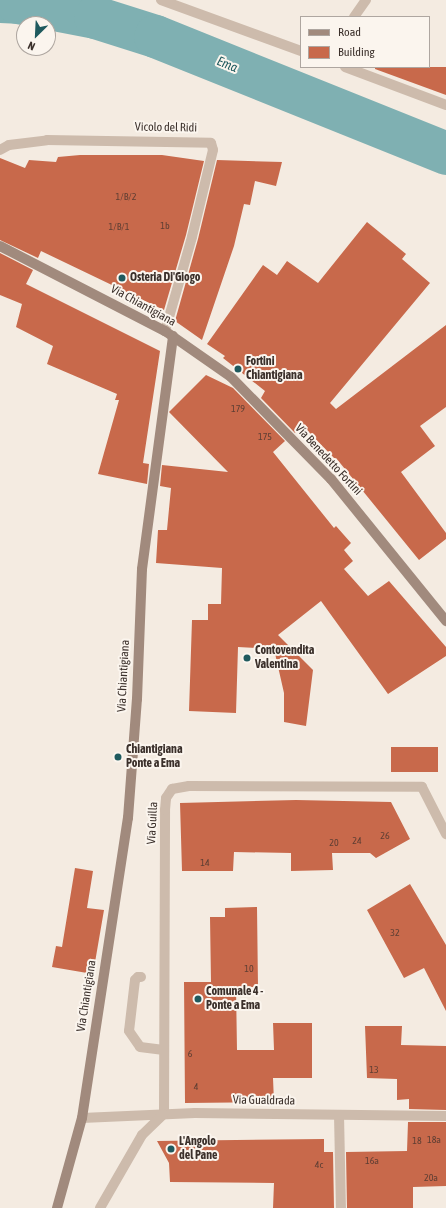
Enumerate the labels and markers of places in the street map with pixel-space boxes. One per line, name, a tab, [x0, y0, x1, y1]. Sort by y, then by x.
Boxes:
place label: Osteria Di'Giogo	[130, 271, 200, 285]
marker: Osteria Di'Giogo	[117, 273, 127, 283]
place label: Fortini Chiantigiana	[246, 355, 302, 383]
marker: Fortini Chiantigiana	[233, 364, 243, 374]
place label: Contovendita Valentina	[255, 644, 314, 672]
marker: Contovendita Valentina	[242, 653, 252, 663]
place label: Chiantigiana Ponte a Ema	[126, 743, 182, 771]
marker: Chiantigiana Ponte a Ema	[113, 752, 123, 762]
place label: Comunale 4 - Ponte a Ema	[206, 985, 263, 1013]
marker: Comunale 4 - Ponte a Ema	[193, 994, 203, 1004]
place label: L'Angolo del Pane	[179, 1135, 217, 1163]
marker: L'Angolo del Pane	[166, 1144, 176, 1154]

